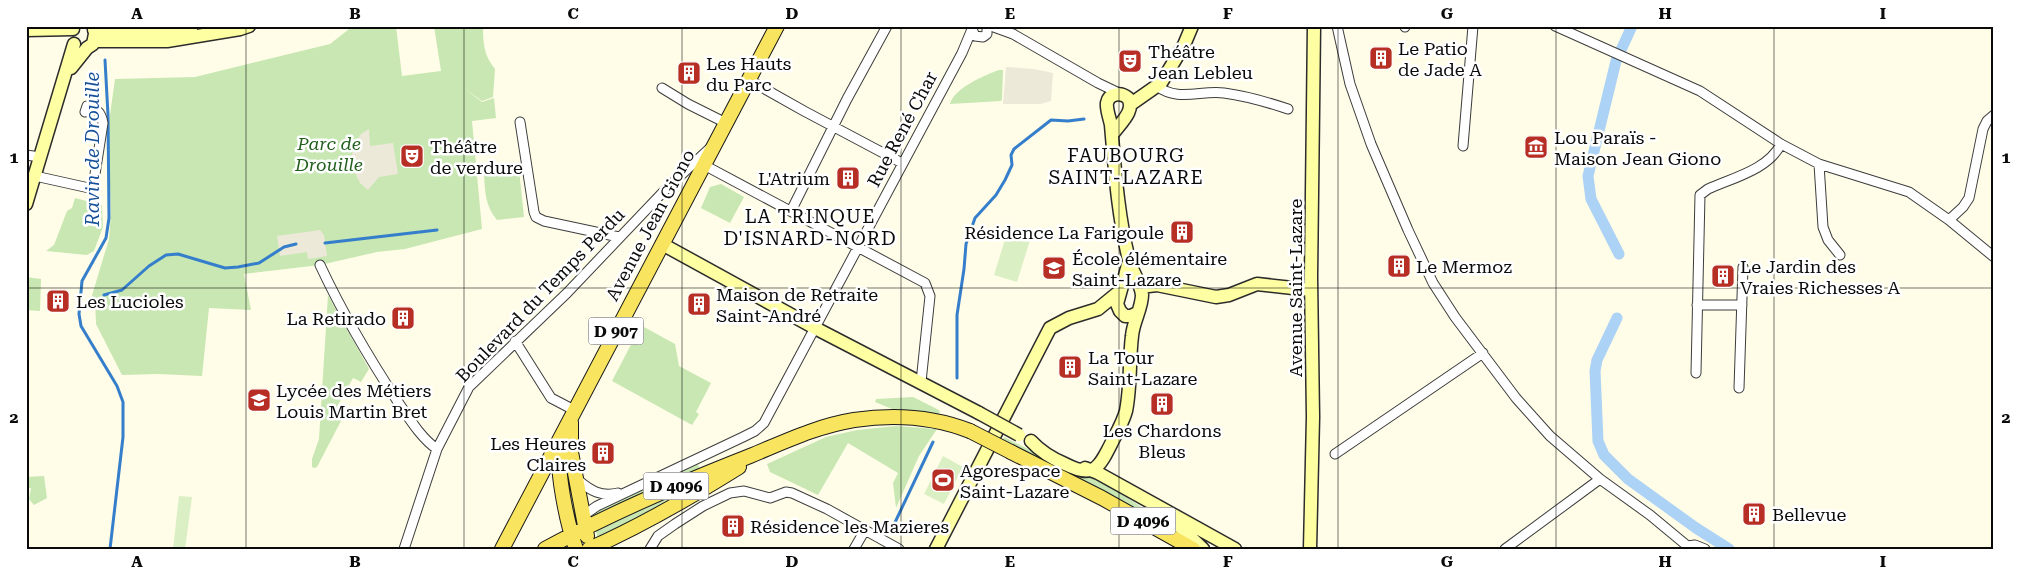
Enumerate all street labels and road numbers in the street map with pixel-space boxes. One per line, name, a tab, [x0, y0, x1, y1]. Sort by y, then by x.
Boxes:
street label: Rue René Char	[863, 68, 941, 190]
street label: Avenue Jean Giono	[601, 146, 699, 304]
street label: Avenue Saint-Lazare	[1285, 199, 1306, 377]
street label: Boulevard du Temps Perdu	[451, 204, 629, 386]
road number: D 907	[588, 318, 644, 344]
road number: D 4096	[644, 472, 708, 500]
road number: D 4096	[1110, 508, 1176, 534]

